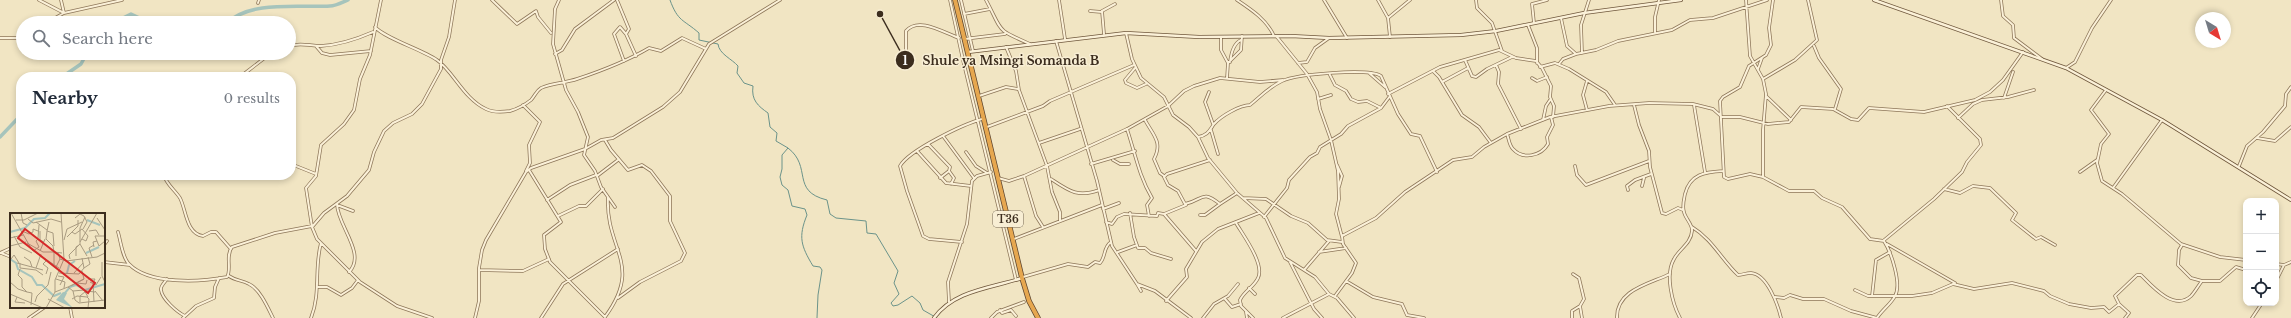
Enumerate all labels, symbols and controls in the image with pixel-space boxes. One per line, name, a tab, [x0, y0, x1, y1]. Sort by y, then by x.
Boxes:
north arrow	[2195, 12, 2231, 48]
search box	[16, 16, 296, 60]
icon: search	[30, 27, 52, 49]
text: Search here	[62, 29, 153, 48]
callout: Shule ya Msingi Somanda B	[895, 48, 1108, 72]
text: 1	[902, 53, 908, 68]
text: Shule ya Msingi Somanda B	[923, 53, 1100, 68]
text: Nearby	[32, 88, 98, 109]
text: 0 results	[224, 90, 280, 107]
map controls	[2243, 198, 2279, 306]
button: +	[2243, 198, 2279, 234]
road number: T36	[993, 211, 1023, 227]
inset map	[10, 213, 105, 308]
button: −	[2243, 234, 2279, 270]
button: locate	[2243, 270, 2279, 306]

